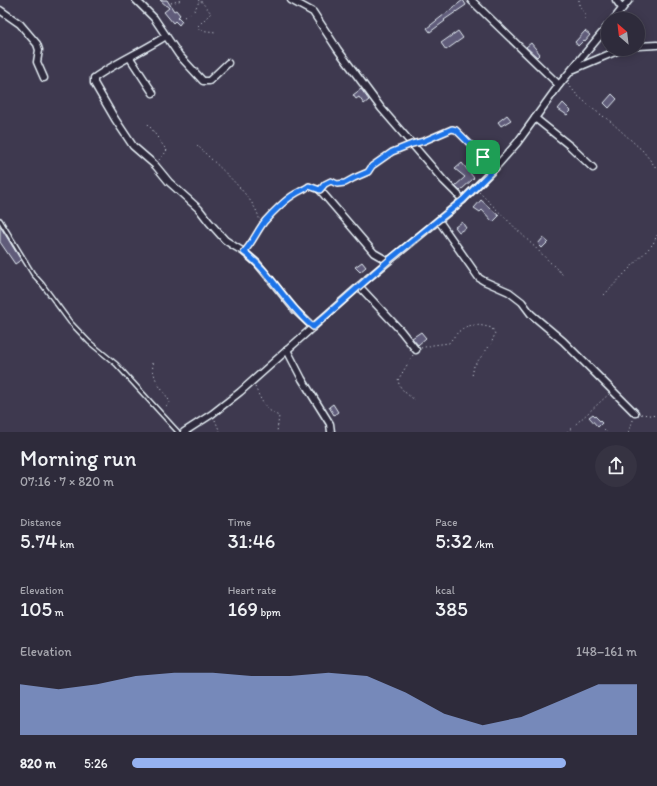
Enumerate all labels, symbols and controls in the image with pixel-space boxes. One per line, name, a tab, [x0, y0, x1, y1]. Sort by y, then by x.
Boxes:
north arrow	[601, 12, 645, 56]
map controls	[601, 12, 645, 56]
pin	[466, 140, 500, 174]
icon: arrive	[472, 146, 494, 168]
text: Morning run	[20, 445, 136, 472]
button: share	[595, 445, 637, 487]
text: 07:16 · 7 × 820 m	[20, 474, 114, 489]
text: Distance	[20, 516, 61, 529]
text: Time	[228, 516, 251, 529]
text: Pace	[435, 516, 457, 529]
text: 5.74	[20, 529, 57, 553]
text: 31:46	[228, 529, 275, 553]
text: 5:32	[435, 529, 472, 553]
text: km	[57, 538, 74, 551]
text: /km	[472, 538, 494, 551]
text: Elevation	[20, 584, 64, 597]
text: Heart rate	[228, 584, 276, 597]
text: kcal	[435, 584, 455, 597]
text: 105	[20, 597, 52, 621]
text: 169	[228, 597, 258, 621]
text: 385	[435, 597, 468, 621]
text: m	[52, 606, 64, 619]
text: bpm	[258, 606, 281, 619]
text: Elevation	[20, 644, 72, 659]
text: 148–161 m	[576, 644, 637, 659]
text: 820 m	[20, 756, 56, 771]
text: 5:26	[84, 756, 108, 771]

